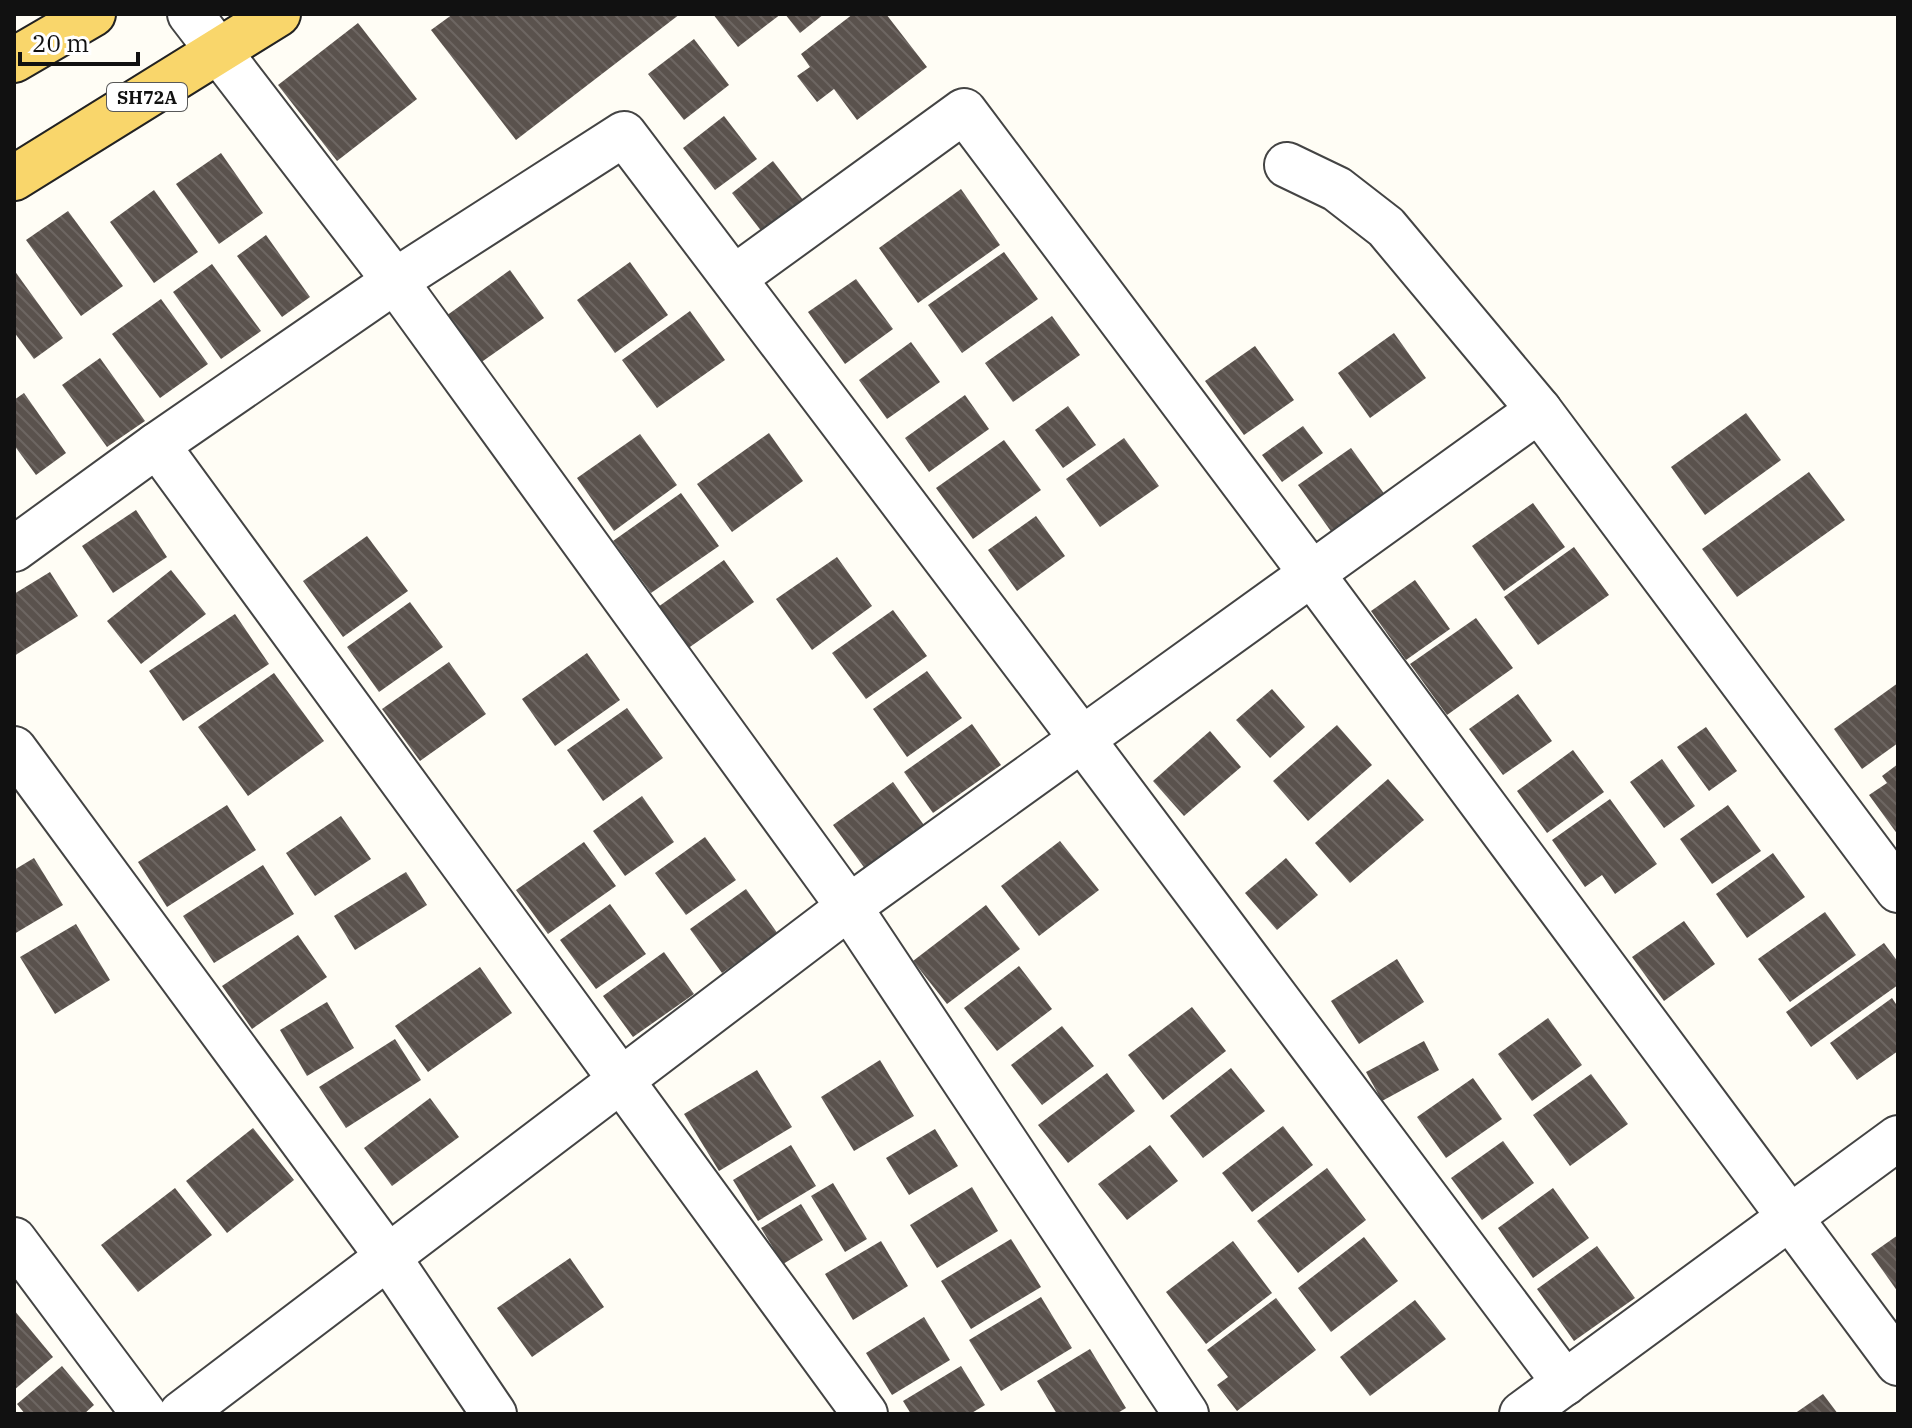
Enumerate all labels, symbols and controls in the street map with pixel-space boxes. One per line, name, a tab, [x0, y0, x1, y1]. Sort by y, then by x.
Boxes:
scale bar	[20, 16, 138, 66]
text: 20 m	[32, 27, 89, 59]
road number: SH72A	[107, 83, 187, 111]

